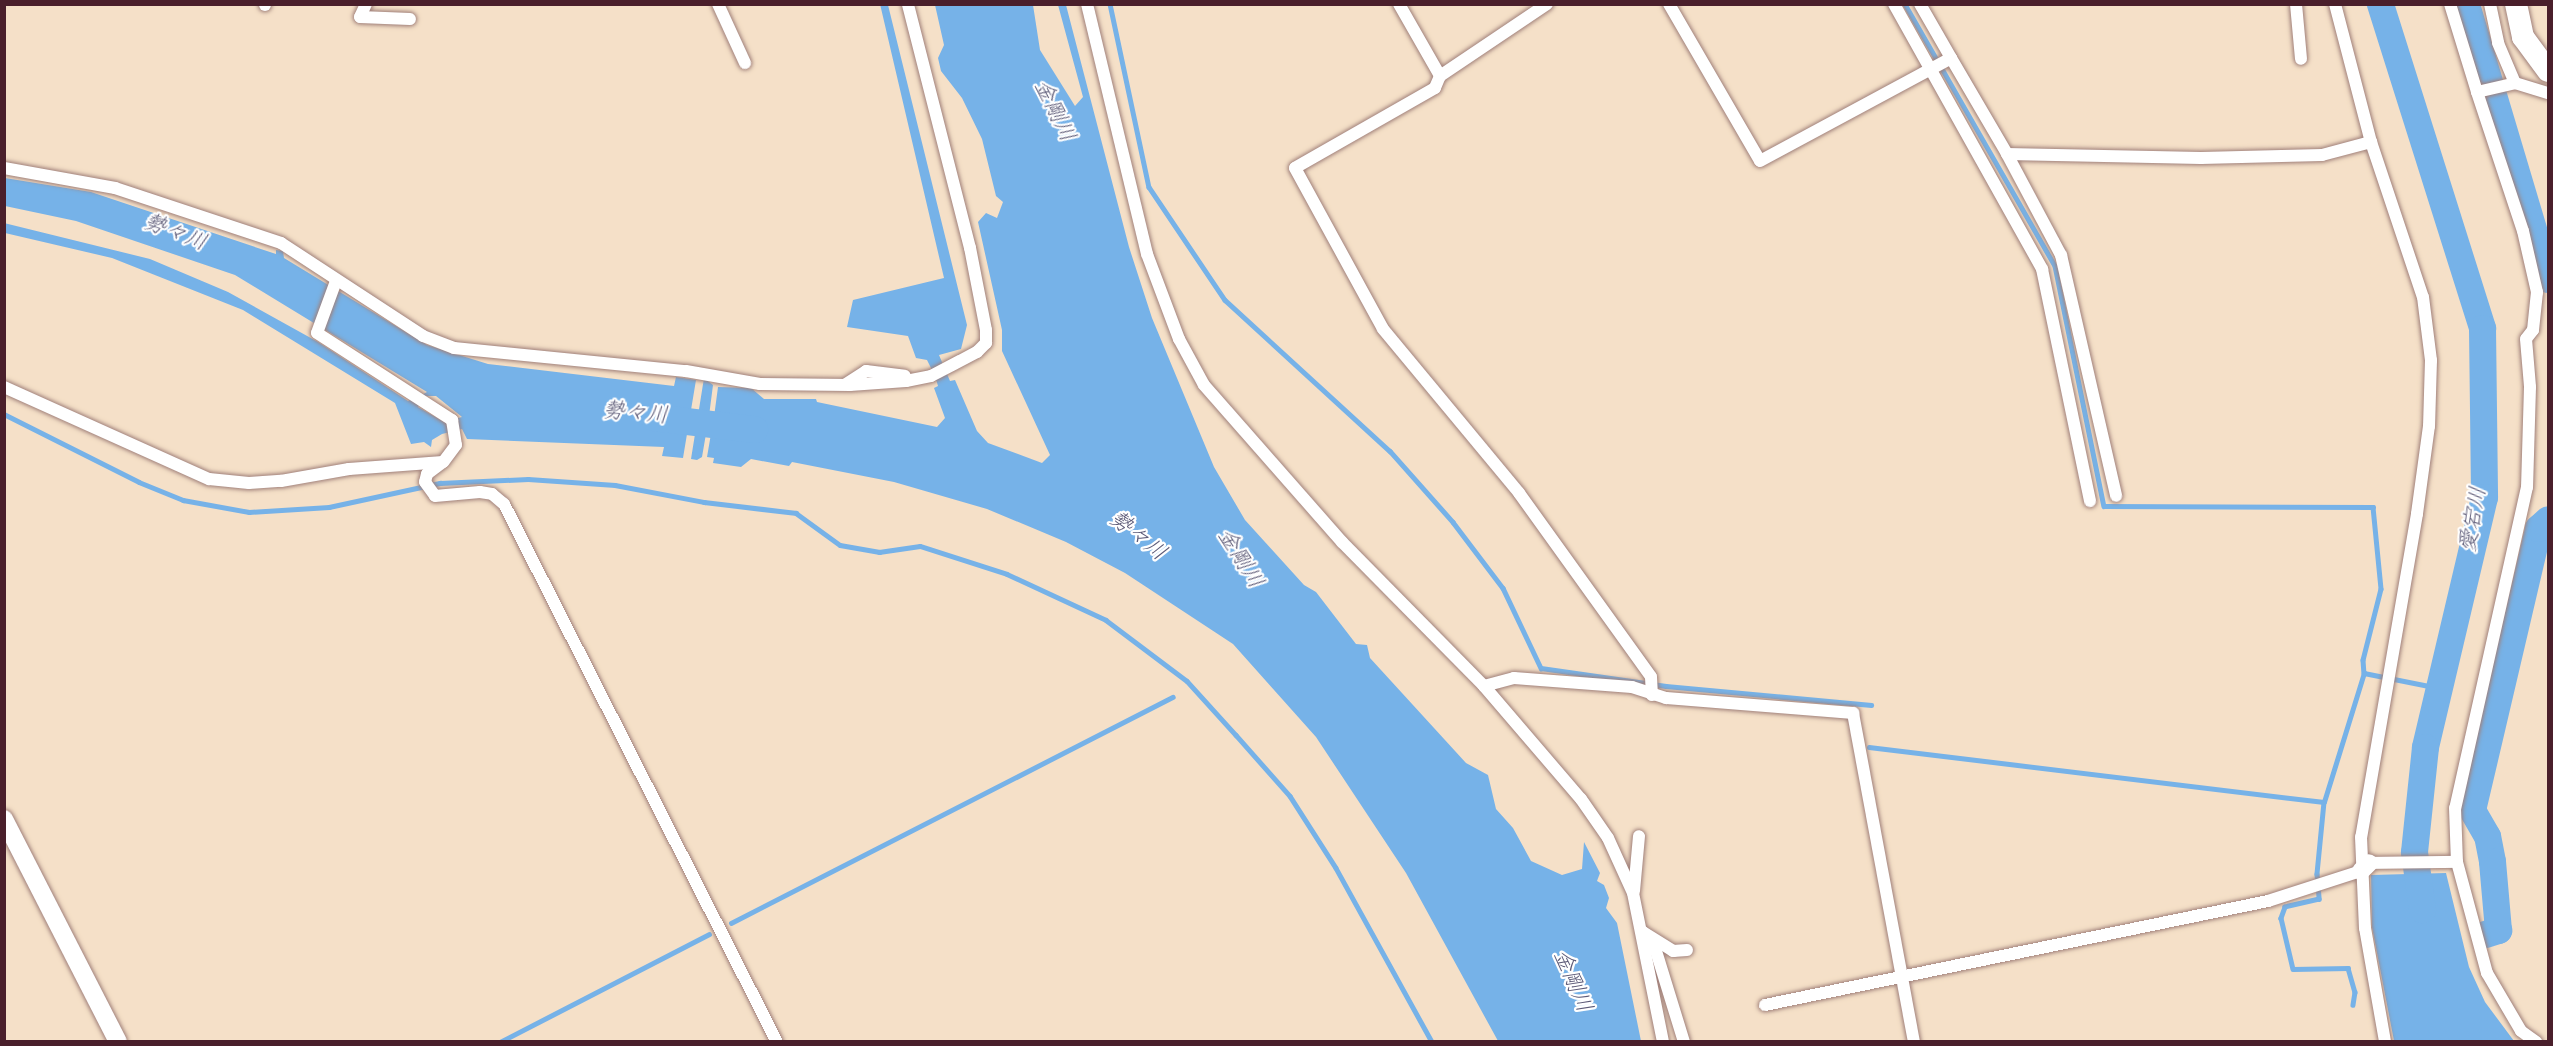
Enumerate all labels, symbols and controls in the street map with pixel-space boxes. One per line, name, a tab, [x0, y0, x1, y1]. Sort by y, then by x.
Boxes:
water label: 金剛川	[1026, 77, 1078, 147]
water label: 勢々川	[138, 211, 210, 259]
water label: 勢々川	[601, 400, 669, 432]
water label: 愛宕川	[2457, 485, 2495, 555]
water label: 勢々川	[1102, 507, 1170, 569]
water label: 金剛川	[1209, 525, 1267, 595]
water label: 金剛川	[1545, 946, 1595, 1018]

